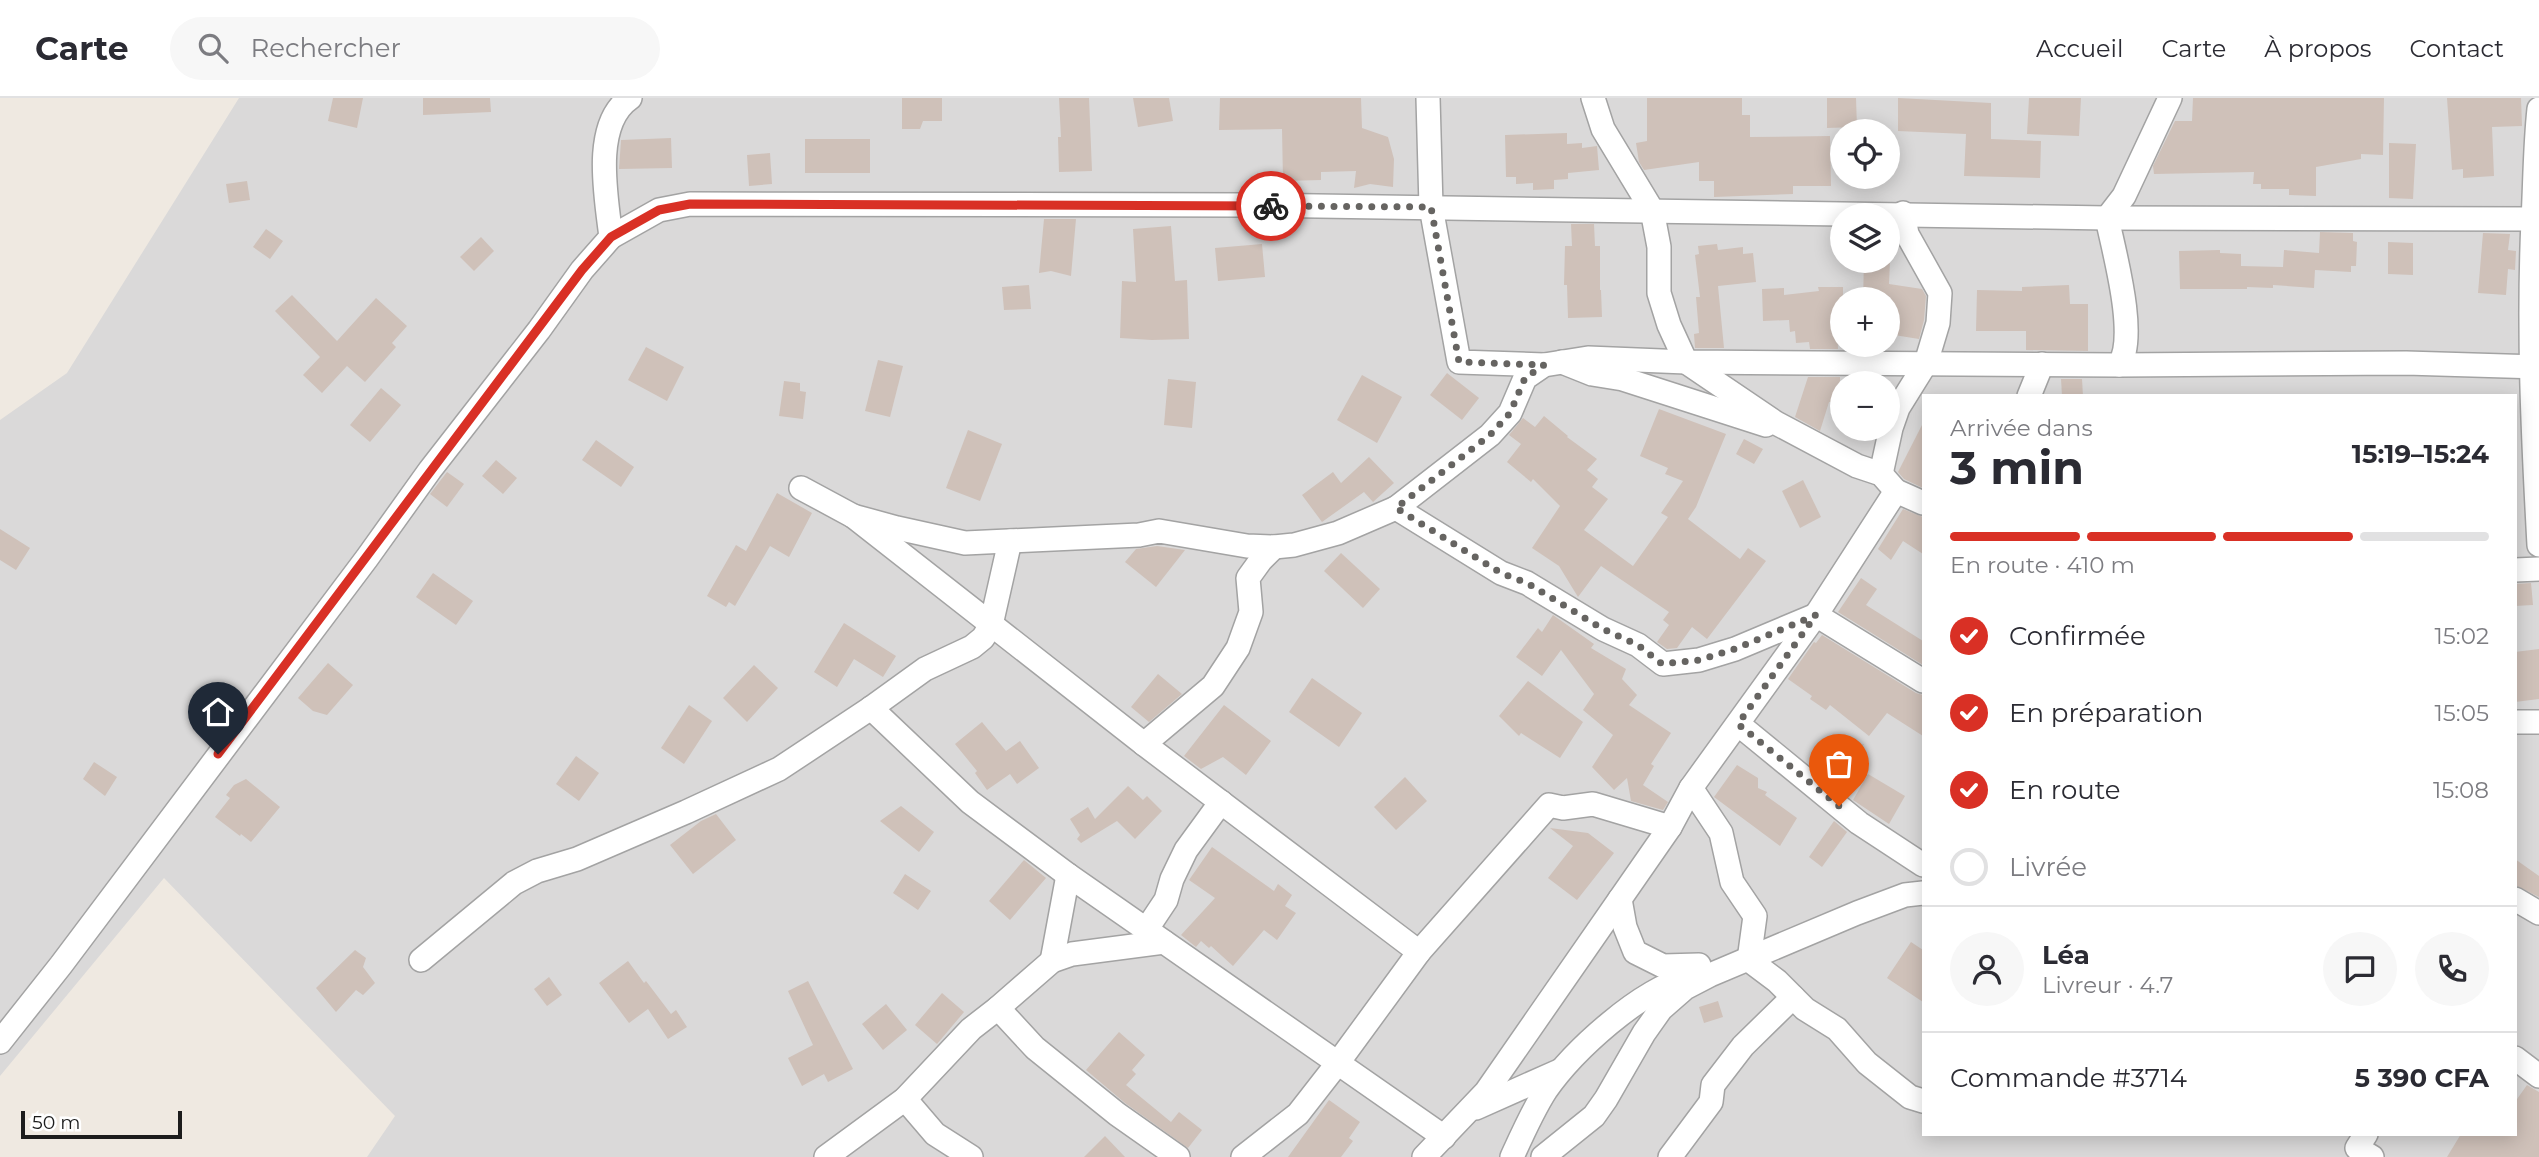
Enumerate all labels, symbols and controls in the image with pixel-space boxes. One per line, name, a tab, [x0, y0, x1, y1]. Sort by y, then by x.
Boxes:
search box	[170, 17, 660, 80]
text: Carte	[35, 28, 128, 68]
icon: search	[194, 29, 232, 67]
text: Rechercher	[250, 32, 401, 64]
text: Accueil	[2036, 34, 2123, 63]
text: Carte	[2161, 34, 2226, 63]
text: À propos	[2264, 34, 2371, 63]
text: Contact	[2409, 34, 2504, 63]
map controls	[1830, 119, 1900, 441]
button: locate	[1830, 119, 1900, 189]
courier	[1236, 171, 1306, 241]
icon: bike	[1252, 187, 1290, 225]
button: layers	[1830, 203, 1900, 273]
button: +	[1830, 287, 1900, 357]
button: −	[1830, 371, 1900, 441]
text: Arrivée dans	[1950, 414, 2093, 442]
text: 15:19–15:24	[2352, 438, 2489, 470]
text: 3 min	[1950, 439, 2084, 496]
text: En route · 410 m	[1950, 551, 2135, 579]
icon: check	[1950, 617, 1988, 655]
text: Confirmée	[2009, 620, 2146, 652]
text: 15:02	[2435, 622, 2489, 650]
pin	[188, 682, 248, 754]
icon: home	[199, 693, 237, 731]
icon: check	[1950, 694, 1988, 732]
text: En préparation	[2009, 697, 2203, 729]
text: 15:05	[2435, 699, 2489, 727]
pin	[1809, 734, 1869, 806]
icon: bag	[1820, 745, 1858, 783]
icon: check	[1950, 771, 1988, 809]
text: En route	[2009, 774, 2120, 806]
text: 15:08	[2433, 776, 2489, 804]
text: Livrée	[2009, 851, 2087, 883]
button: person	[1950, 932, 2024, 1006]
button: chat	[2323, 932, 2397, 1006]
button: phone	[2415, 932, 2489, 1006]
text: Léa	[2042, 939, 2090, 971]
text: Livreur · 4.7	[2042, 971, 2173, 999]
text: Commande #3714	[1950, 1062, 2187, 1094]
text: 5 390 CFA	[2355, 1062, 2489, 1094]
scale bar	[21, 1108, 182, 1140]
text: 50 m	[32, 1111, 80, 1134]

